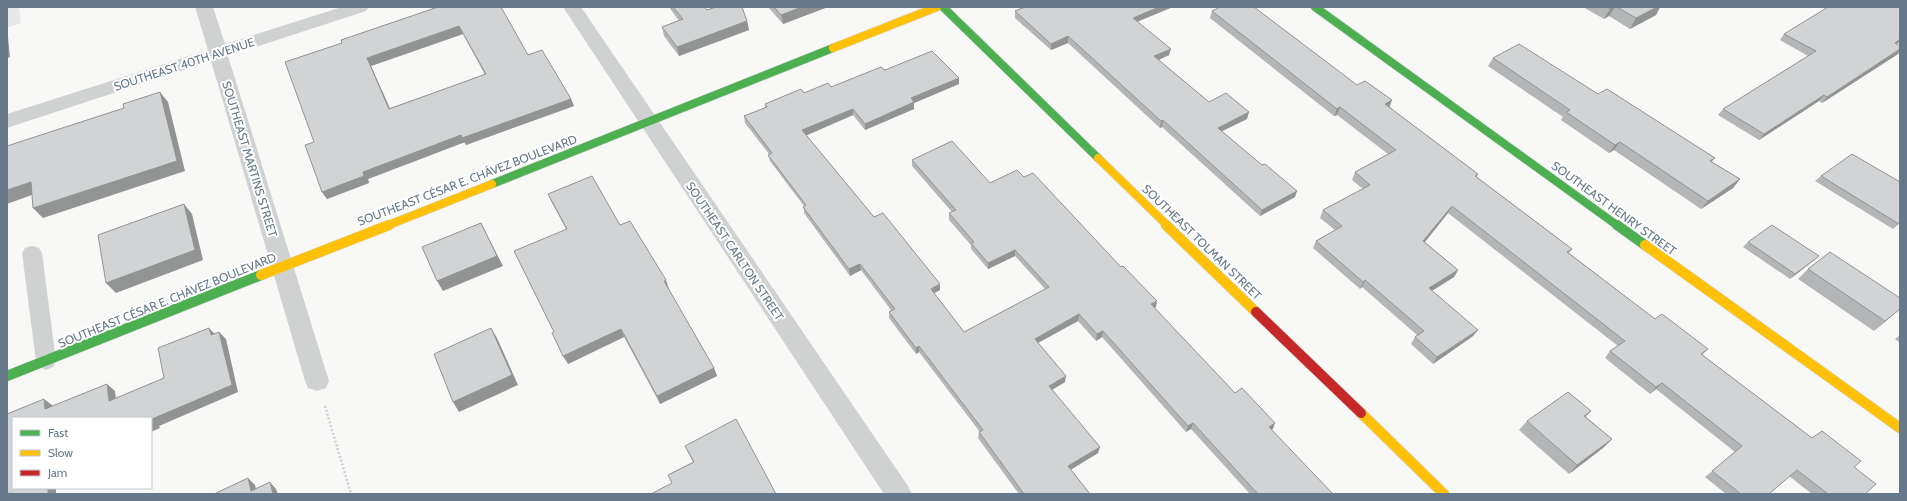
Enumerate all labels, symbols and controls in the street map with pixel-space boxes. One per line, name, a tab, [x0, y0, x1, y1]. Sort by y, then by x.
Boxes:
street label: SOUTHEAST 40TH AVENUE	[112, 34, 257, 94]
street label: SOUTHEAST MARTINS STREET	[219, 79, 281, 239]
street label: SOUTHEAST CÉSAR E. CHÁVEZ BOULEVARD	[355, 131, 579, 229]
street label: SOUTHEAST HENRY STREET	[1549, 158, 1680, 259]
street label: SOUTHEAST CARLTON STREET	[683, 179, 787, 324]
street label: SOUTHEAST TOLMAN STREET	[1139, 181, 1265, 303]
street label: SOUTHEAST CÉSAR E. CHÁVEZ BOULEVARD	[56, 249, 279, 351]
legend	[12, 417, 152, 489]
text: Fast	[48, 425, 68, 440]
text: Slow	[48, 445, 73, 460]
text: Jam	[47, 465, 67, 480]

